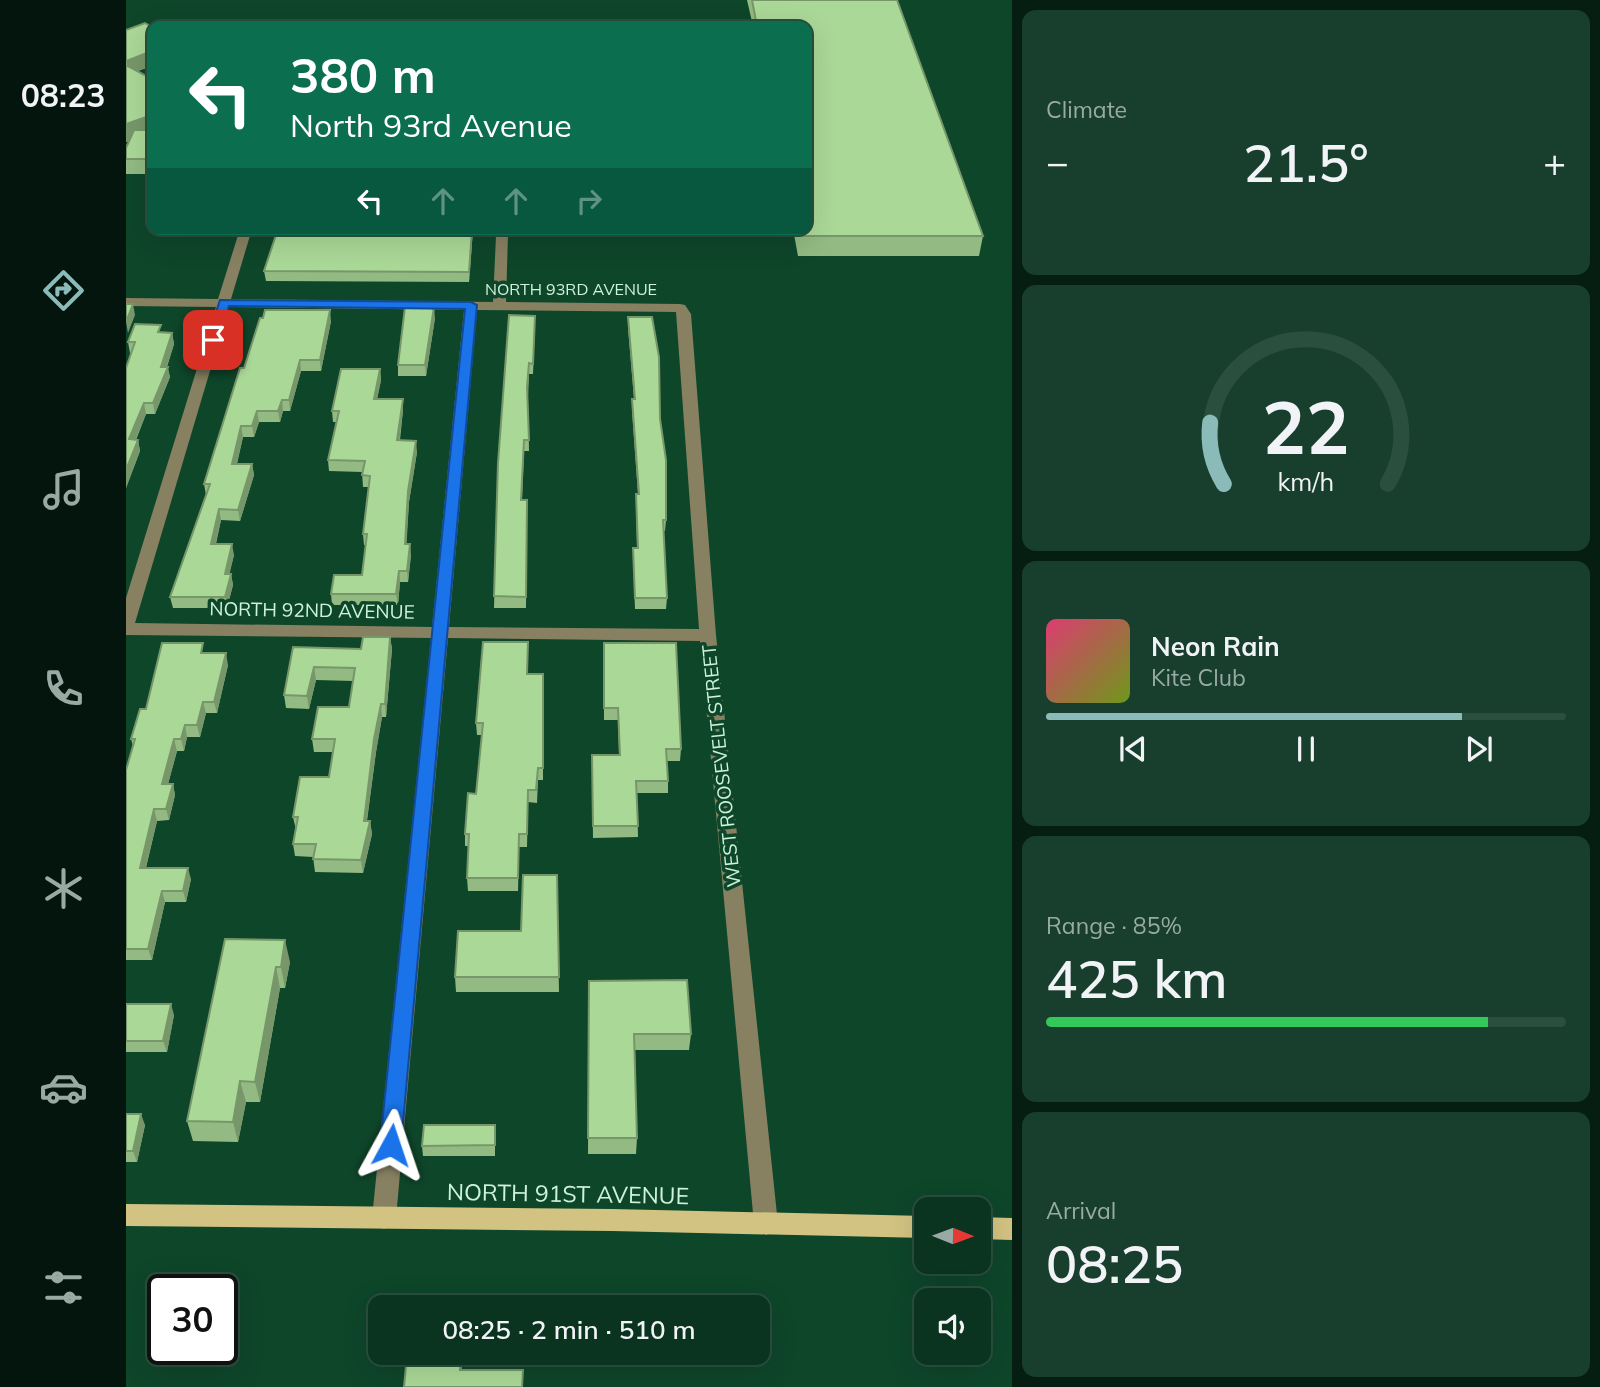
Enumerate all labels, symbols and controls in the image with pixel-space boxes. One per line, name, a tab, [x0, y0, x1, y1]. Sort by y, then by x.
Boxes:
text: 380 m	[290, 44, 436, 105]
icon: left	[175, 49, 266, 140]
text: 08:23	[21, 75, 105, 115]
text: Climate	[1046, 95, 1127, 124]
text: North 93rd Avenue	[290, 105, 572, 145]
text: 21.5°	[1243, 130, 1369, 195]
text: −	[1046, 138, 1069, 186]
text: +	[1543, 138, 1566, 186]
icon: left	[351, 182, 389, 220]
icon: ahead	[424, 182, 462, 220]
icon: ahead	[497, 182, 535, 220]
icon: right	[570, 182, 608, 220]
icon: directions	[39, 266, 88, 315]
street label: NORTH 93RD AVENUE	[485, 279, 657, 299]
pin	[183, 310, 243, 370]
icon: arrive	[194, 321, 232, 359]
text: 22	[1262, 382, 1350, 473]
icon: music	[39, 465, 88, 514]
text: km/h	[1278, 466, 1334, 497]
street label: NORTH 92ND AVENUE	[209, 596, 415, 624]
text: Neon Rain	[1151, 630, 1280, 663]
street label: WEST ROOSEVELT STREET	[696, 643, 746, 889]
text: Kite Club	[1151, 663, 1246, 692]
icon: phone	[39, 664, 88, 713]
icon: previous	[1114, 730, 1152, 768]
icon: pause	[1287, 730, 1325, 768]
icon: next	[1460, 730, 1498, 768]
icon: climate	[39, 864, 88, 913]
text: Range · 85%	[1046, 911, 1182, 940]
text: 425 km	[1046, 946, 1227, 1011]
icon: car	[39, 1063, 88, 1112]
position arrow	[354, 1108, 428, 1182]
street label: NORTH 91ST AVENUE	[447, 1177, 689, 1210]
text: Arrival	[1046, 1196, 1116, 1225]
north arrow	[914, 1197, 990, 1274]
map controls	[914, 1197, 991, 1365]
text: 08:25	[1046, 1231, 1183, 1296]
icon: filters	[39, 1263, 88, 1312]
speed limit sign: 30	[147, 1274, 238, 1365]
button: sound	[914, 1288, 991, 1365]
text: 08:25 · 2 min · 510 m	[442, 1313, 696, 1346]

